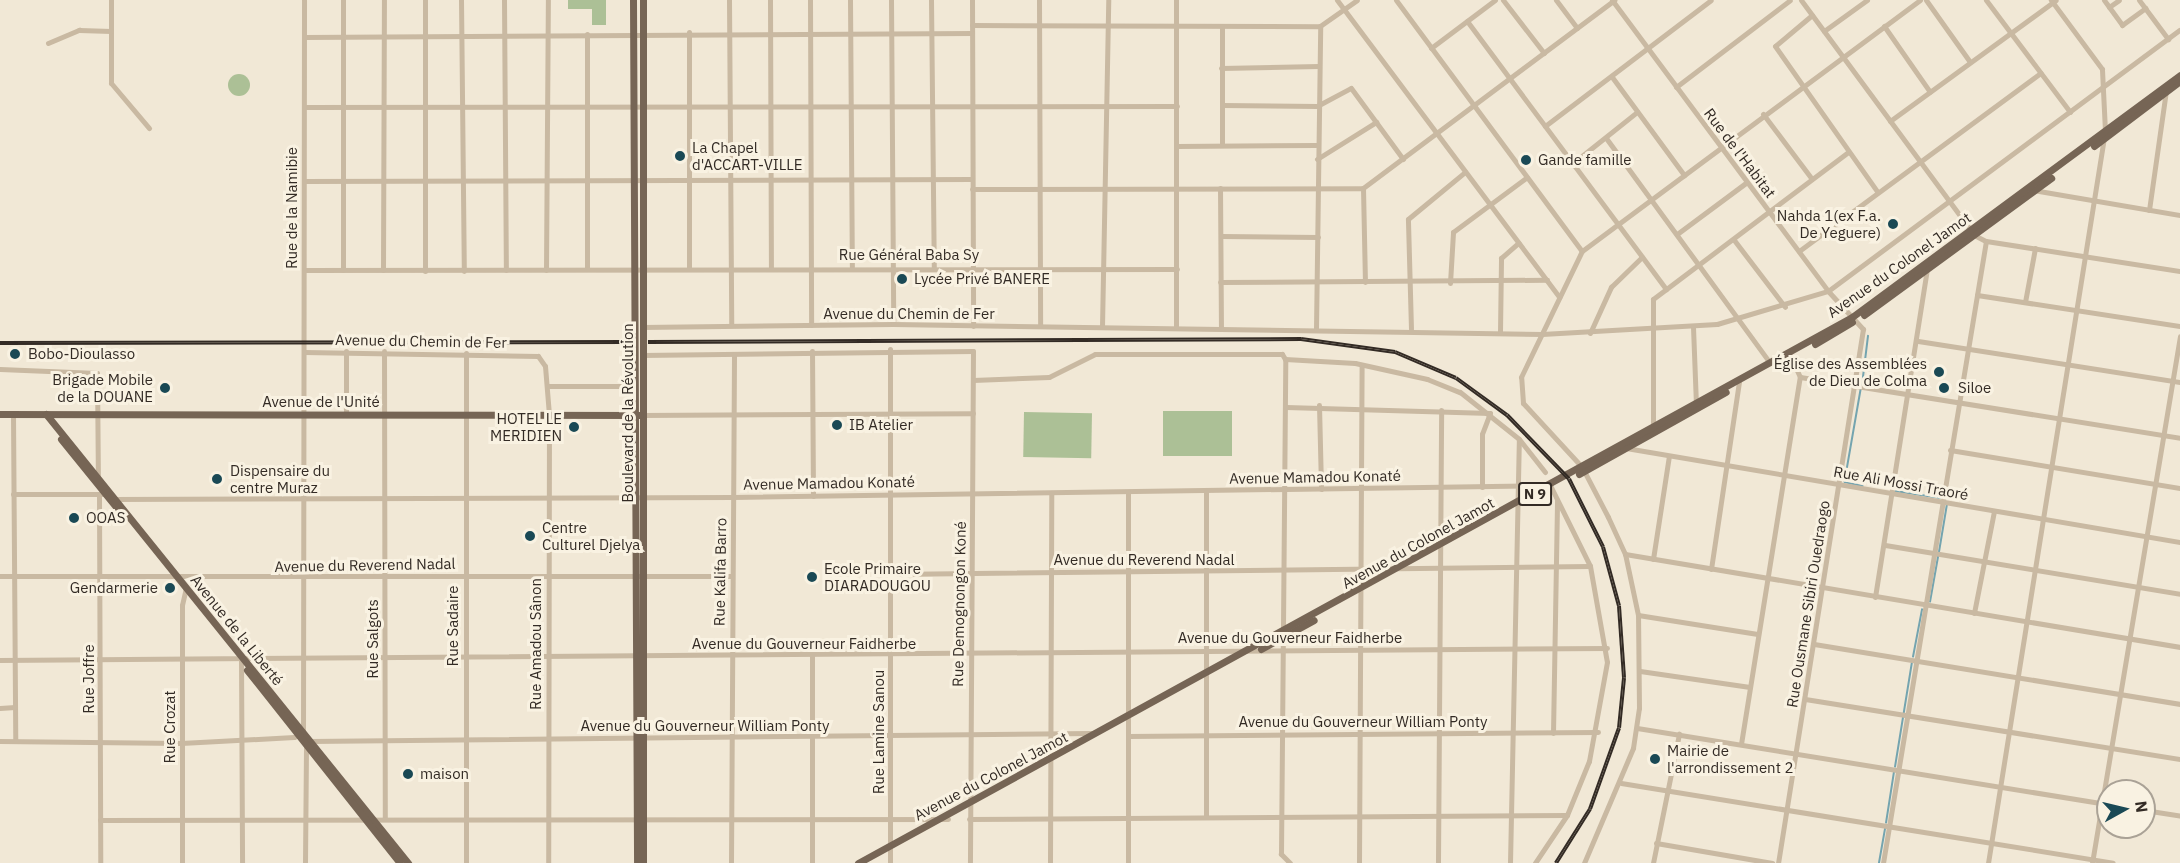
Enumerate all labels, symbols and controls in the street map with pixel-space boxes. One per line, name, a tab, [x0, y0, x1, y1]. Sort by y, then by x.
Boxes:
street label: Rue de l'Habitat	[1700, 105, 1780, 201]
place label: La Chapel d'ACCART-VILLE	[692, 138, 803, 173]
street label: Rue de la Namibie	[283, 147, 301, 269]
marker: La Chapel d'ACCART-VILLE	[673, 149, 687, 163]
place label: Gande famille	[1538, 151, 1631, 169]
marker: Gande famille	[1519, 153, 1533, 167]
place label: Nahda 1(ex F.a. De Yeguere)	[1777, 206, 1881, 241]
street label: Avenue du Colonel Jamot	[1824, 208, 1974, 322]
marker: Nahda 1(ex F.a. De Yeguere)	[1886, 217, 1900, 231]
street label: Rue Général Baba Sy	[839, 246, 979, 264]
place label: Lycée Privé BANERE	[914, 270, 1050, 288]
marker: Lycée Privé BANERE	[895, 272, 909, 286]
street label: Avenue du Chemin de Fer	[823, 305, 995, 323]
street label: Boulevard de la Révolution	[619, 323, 637, 503]
street label: Avenue du Chemin de Fer	[335, 331, 507, 351]
marker: Bobo-Dioulasso	[6, 345, 24, 363]
place label: Bobo-Dioulasso	[28, 345, 135, 363]
place label: Église des Assemblées de Dieu de Colma	[1774, 354, 1927, 389]
marker: Église des Assemblées de Dieu de Colma	[1932, 365, 1946, 379]
place label: Brigade Mobile de la DOUANE	[52, 370, 153, 405]
marker: Siloe	[1935, 379, 1953, 397]
place label: Siloe	[1958, 379, 1991, 397]
marker: Brigade Mobile de la DOUANE	[158, 381, 172, 395]
street label: Avenue de l'Unité	[262, 393, 380, 411]
place label: HOTEL LE MERIDIEN	[490, 409, 562, 444]
place label: IB Atelier	[849, 416, 913, 434]
marker: IB Atelier	[830, 418, 844, 432]
marker: HOTEL LE MERIDIEN	[567, 420, 581, 434]
place label: Dispensaire du centre Muraz	[230, 461, 330, 496]
street label: Rue Ali Mossi Traoré	[1832, 462, 1970, 504]
street label: Avenue Mamadou Konaté	[1229, 467, 1401, 487]
marker: Dispensaire du centre Muraz	[208, 470, 226, 488]
street label: Avenue Mamadou Konaté	[743, 473, 915, 493]
road number: N 9	[1517, 483, 1553, 505]
street label: Avenue du Colonel Jamot	[1339, 494, 1497, 592]
street label: Rue Ousmane Sibiri Ouedraogo	[1783, 499, 1833, 709]
place label: OOAS	[86, 509, 125, 527]
marker: OOAS	[67, 511, 81, 525]
place label: Centre Culturel Djelya	[542, 518, 640, 553]
street label: Rue Kalifa Barro	[710, 518, 730, 626]
street label: Rue Demognongon Koné	[949, 521, 969, 687]
marker: Centre Culturel Djelya	[523, 529, 537, 543]
street label: Avenue du Reverend Nadal	[1053, 551, 1235, 569]
street label: Avenue du Reverend Nadal	[274, 554, 456, 576]
place label: Ecole Primaire DIARADOUGOU	[824, 559, 931, 594]
marker: Ecole Primaire DIARADOUGOU	[805, 570, 819, 584]
street label: Avenue de la Liberté	[187, 571, 287, 689]
street label: Rue Amadou Sânon	[527, 578, 545, 710]
place label: Gendarmerie	[70, 579, 158, 597]
marker: Gendarmerie	[163, 581, 177, 595]
street label: Rue Sadaire	[444, 586, 462, 666]
street label: Rue Salgots	[364, 599, 382, 679]
street label: Avenue du Gouverneur Faidherbe	[1178, 629, 1402, 647]
street label: Avenue du Gouverneur Faidherbe	[692, 635, 916, 653]
street label: Rue Joffre	[80, 644, 98, 714]
street label: Rue Lamine Sanou	[870, 670, 888, 794]
street label: Rue Crozat	[161, 690, 179, 764]
street label: Avenue du Gouverneur William Ponty	[1238, 713, 1488, 731]
street label: Avenue du Gouverneur William Ponty	[580, 717, 830, 735]
street label: Avenue du Colonel Jamot	[911, 728, 1071, 824]
place label: Mairie de l'arrondissement 2	[1667, 741, 1793, 776]
marker: Mairie de l'arrondissement 2	[1648, 752, 1662, 766]
place label: maison	[420, 765, 469, 783]
marker: maison	[401, 767, 415, 781]
north arrow	[2096, 779, 2156, 839]
text: N	[2131, 800, 2153, 814]

